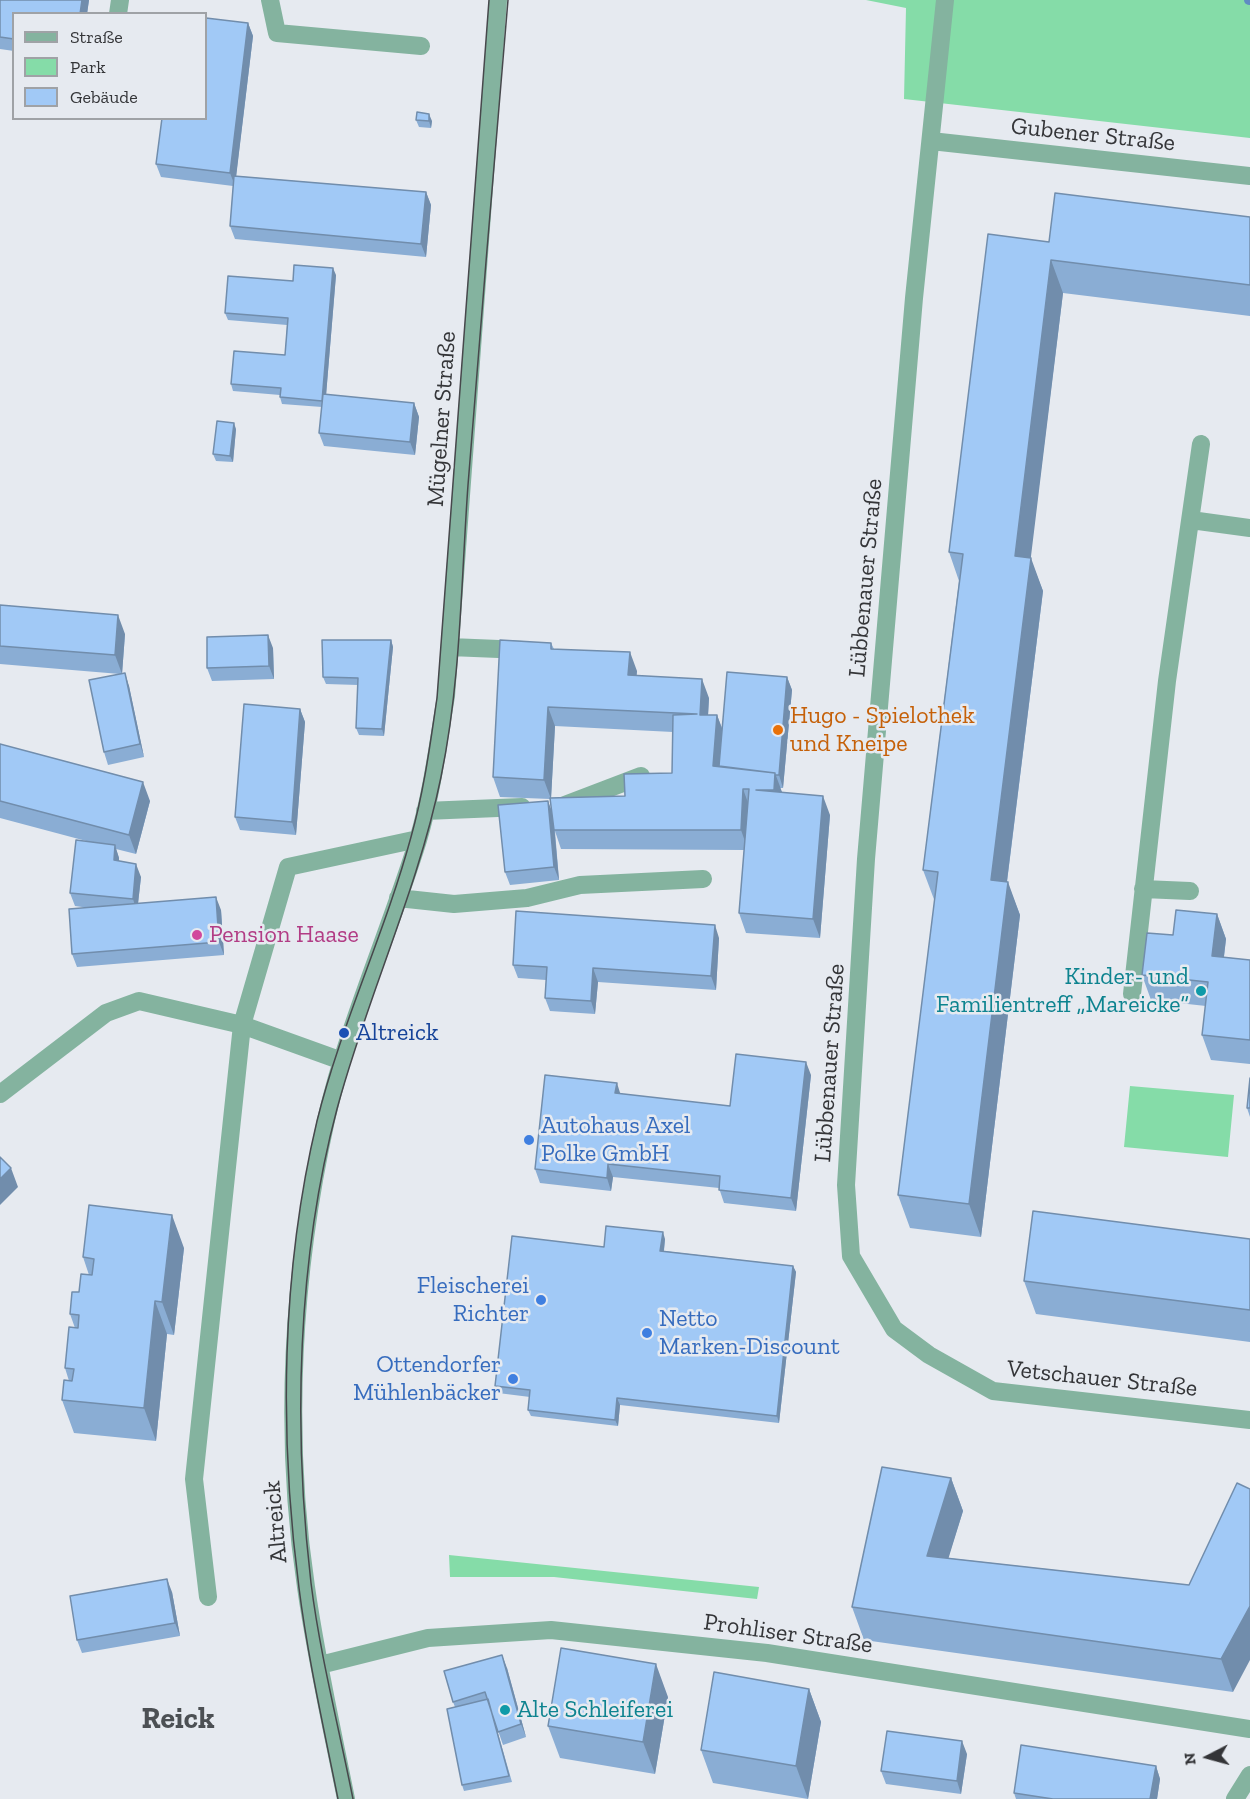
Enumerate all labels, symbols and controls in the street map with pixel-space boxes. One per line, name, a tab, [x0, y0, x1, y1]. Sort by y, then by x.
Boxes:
legend	[12, 12, 207, 120]
text: Straße	[70, 26, 123, 48]
text: Park	[70, 56, 106, 78]
text: Gebäude	[70, 86, 138, 108]
street label: Gubener Straße	[1009, 112, 1177, 158]
street label: Mügelner Straße	[422, 330, 462, 508]
street label: Lübbenauer Straße	[843, 478, 889, 678]
place label: Hugo - Spielothek und Kneipe	[790, 702, 975, 758]
marker: Hugo - Spielothek und Kneipe	[771, 723, 785, 737]
place label: Pension Haase	[209, 921, 359, 949]
marker: Pension Haase	[190, 928, 204, 942]
street label: Lübbenauer Straße	[809, 963, 851, 1163]
place label: Kinder- und Familientreff „Mareicke“	[936, 963, 1189, 1019]
marker: Kinder- und Familientreff „Mareicke“	[1194, 984, 1208, 998]
place label: Altreick	[356, 1019, 438, 1047]
marker: Altreick	[337, 1026, 351, 1040]
place label: Autohaus Axel Polke GmbH	[541, 1112, 690, 1168]
marker: Autohaus Axel Polke GmbH	[522, 1133, 536, 1147]
place label: Fleischerei Richter	[417, 1272, 529, 1328]
marker: Fleischerei Richter	[534, 1293, 548, 1307]
place label: Netto Marken-Discount	[659, 1305, 840, 1361]
marker: Netto Marken-Discount	[640, 1326, 654, 1340]
place label: Ottendorfer Mühlenbäcker	[353, 1351, 501, 1407]
street label: Vetschauer Straße	[1005, 1355, 1199, 1403]
marker: Ottendorfer Mühlenbäcker	[506, 1372, 520, 1386]
street label: Altreick	[258, 1480, 294, 1564]
street label: Prohliser Straße	[702, 1608, 874, 1660]
place label: Alte Schleiferei	[517, 1696, 673, 1724]
district label: Reick	[141, 1701, 215, 1737]
marker: Alte Schleiferei	[498, 1703, 512, 1717]
north arrow	[1178, 1727, 1238, 1787]
text: N	[1180, 1752, 1200, 1766]

